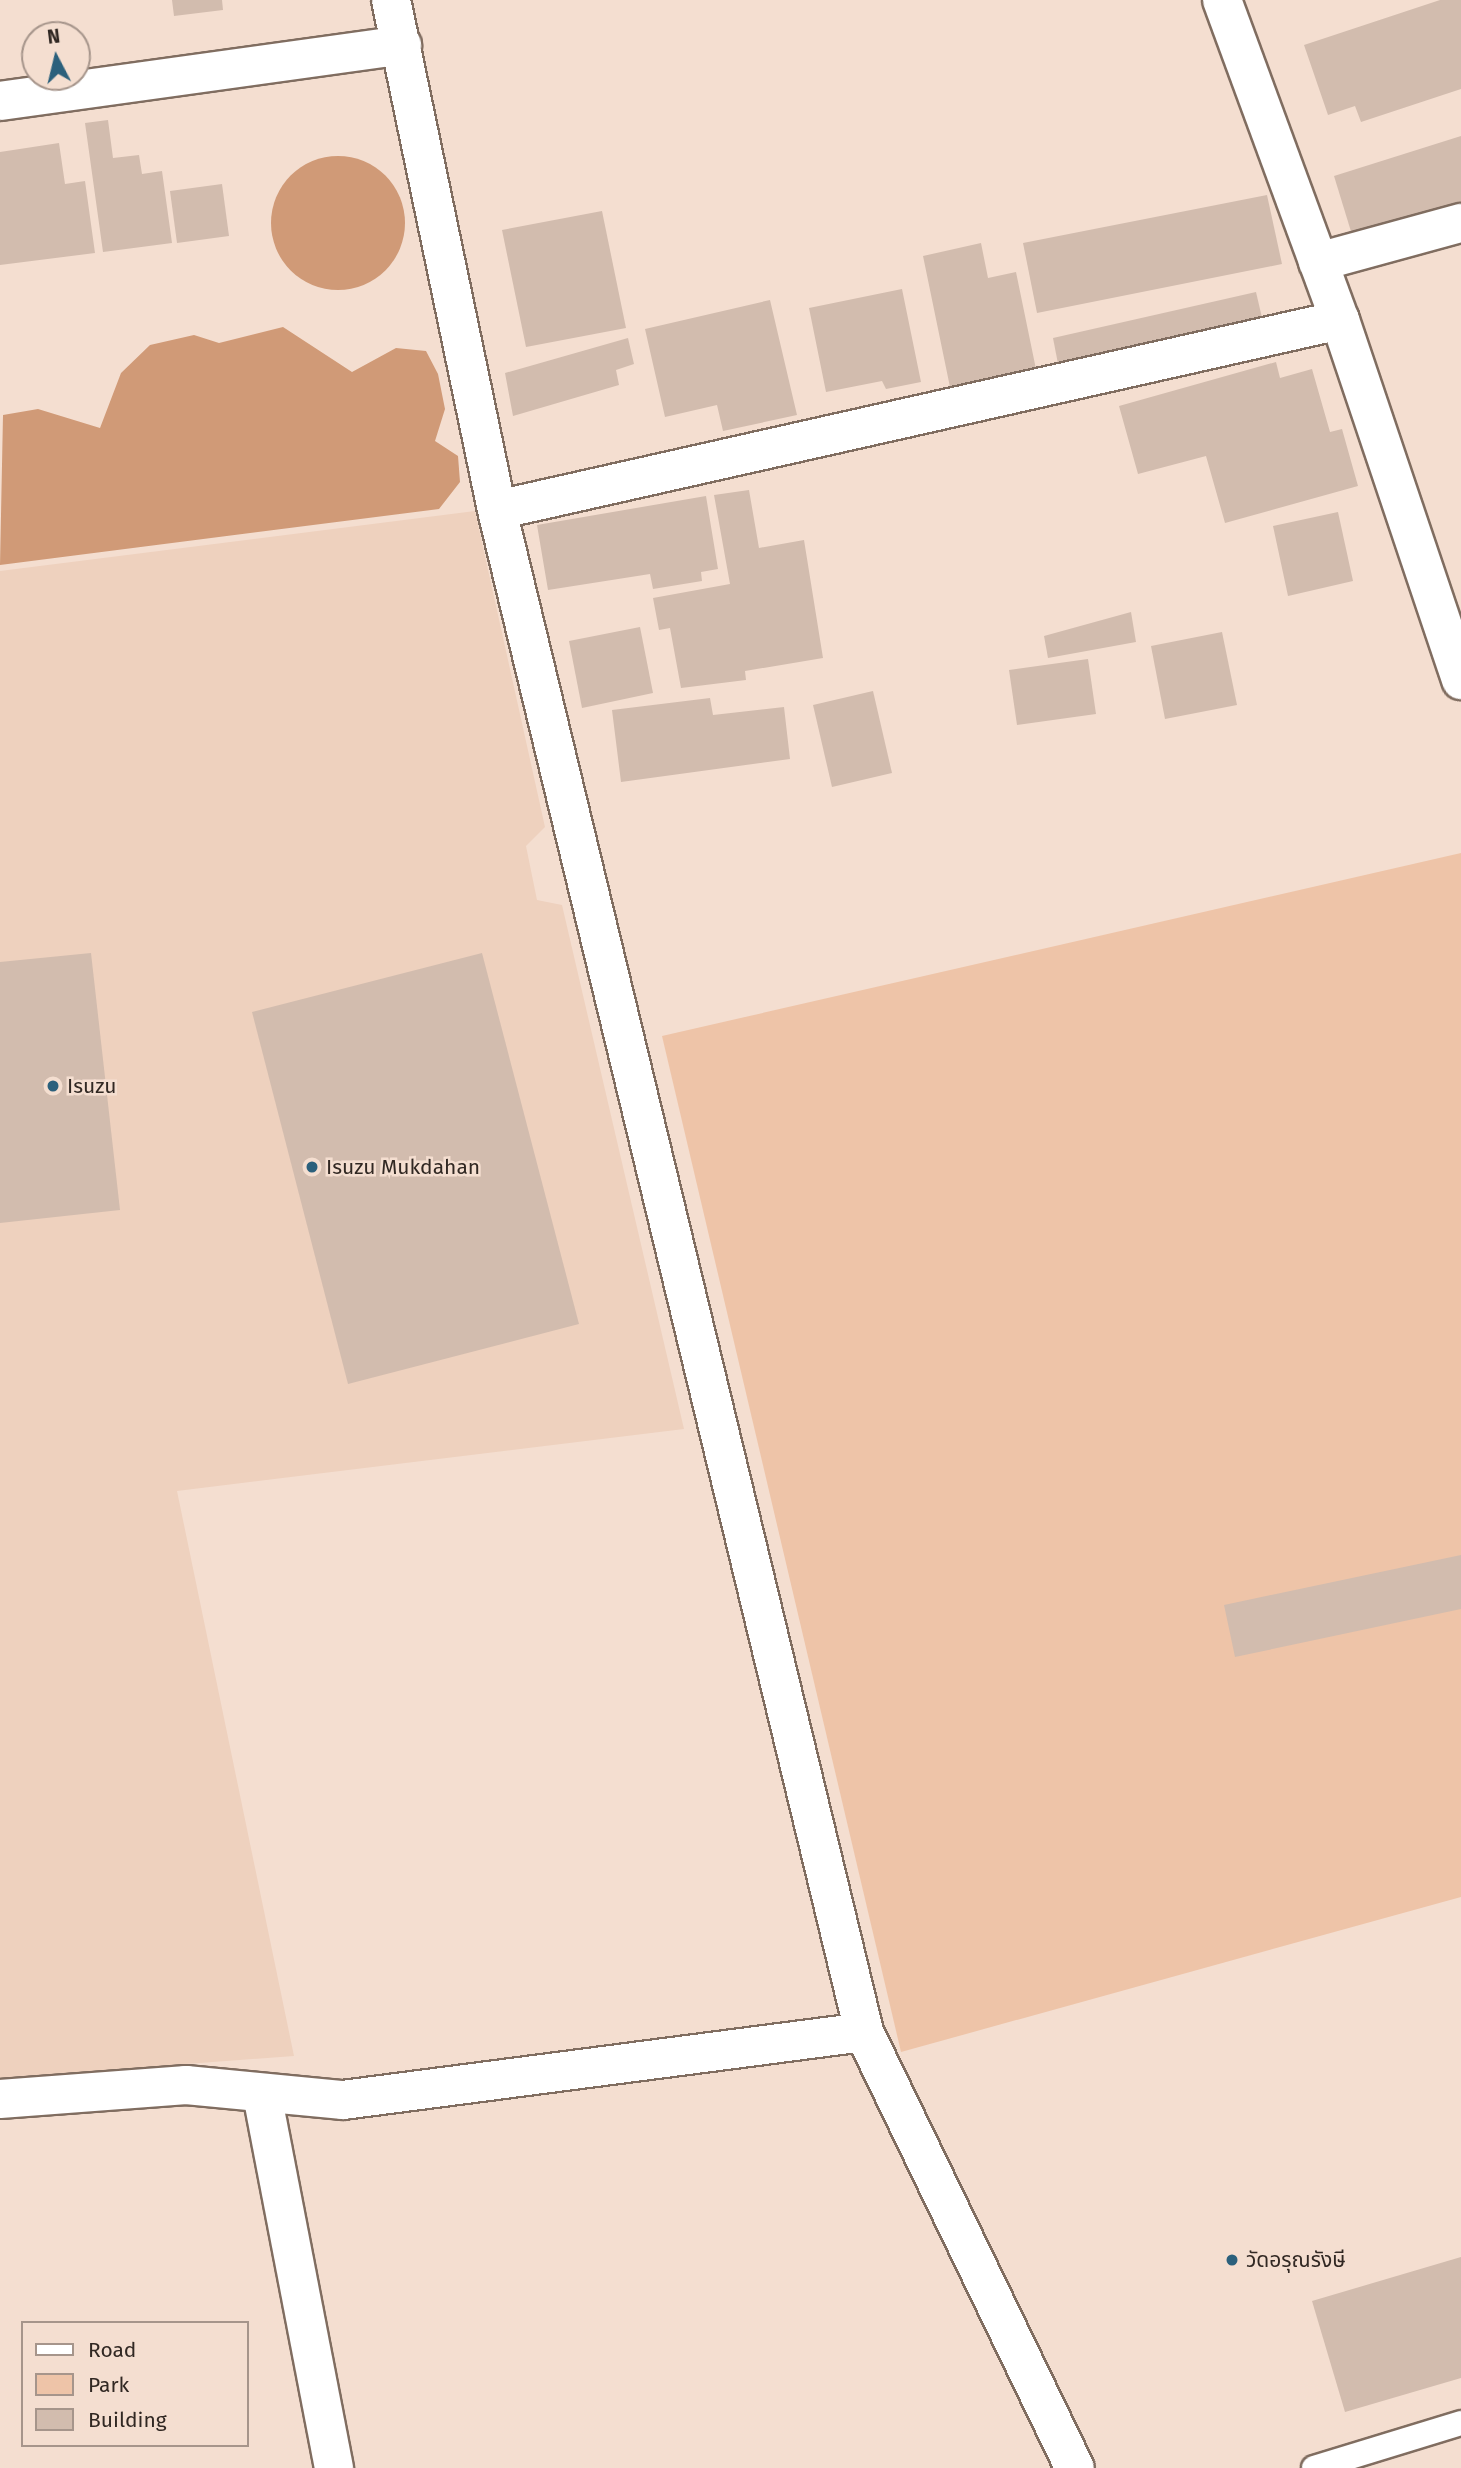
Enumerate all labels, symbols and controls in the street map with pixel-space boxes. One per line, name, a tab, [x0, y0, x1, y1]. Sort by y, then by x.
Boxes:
north arrow	[21, 21, 91, 91]
text: N	[46, 24, 61, 49]
place label: Isuzu	[67, 1073, 116, 1099]
marker: Isuzu	[45, 1078, 61, 1094]
place label: Isuzu Mukdahan	[326, 1154, 480, 1180]
marker: Isuzu Mukdahan	[304, 1159, 320, 1175]
place label: วัดอรุณรังษี	[1246, 2247, 1346, 2273]
marker: วัดอรุณรังษี	[1224, 2252, 1240, 2268]
legend	[21, 2321, 248, 2447]
text: Road	[88, 2337, 136, 2363]
text: Park	[88, 2372, 129, 2398]
text: Building	[88, 2407, 167, 2433]

